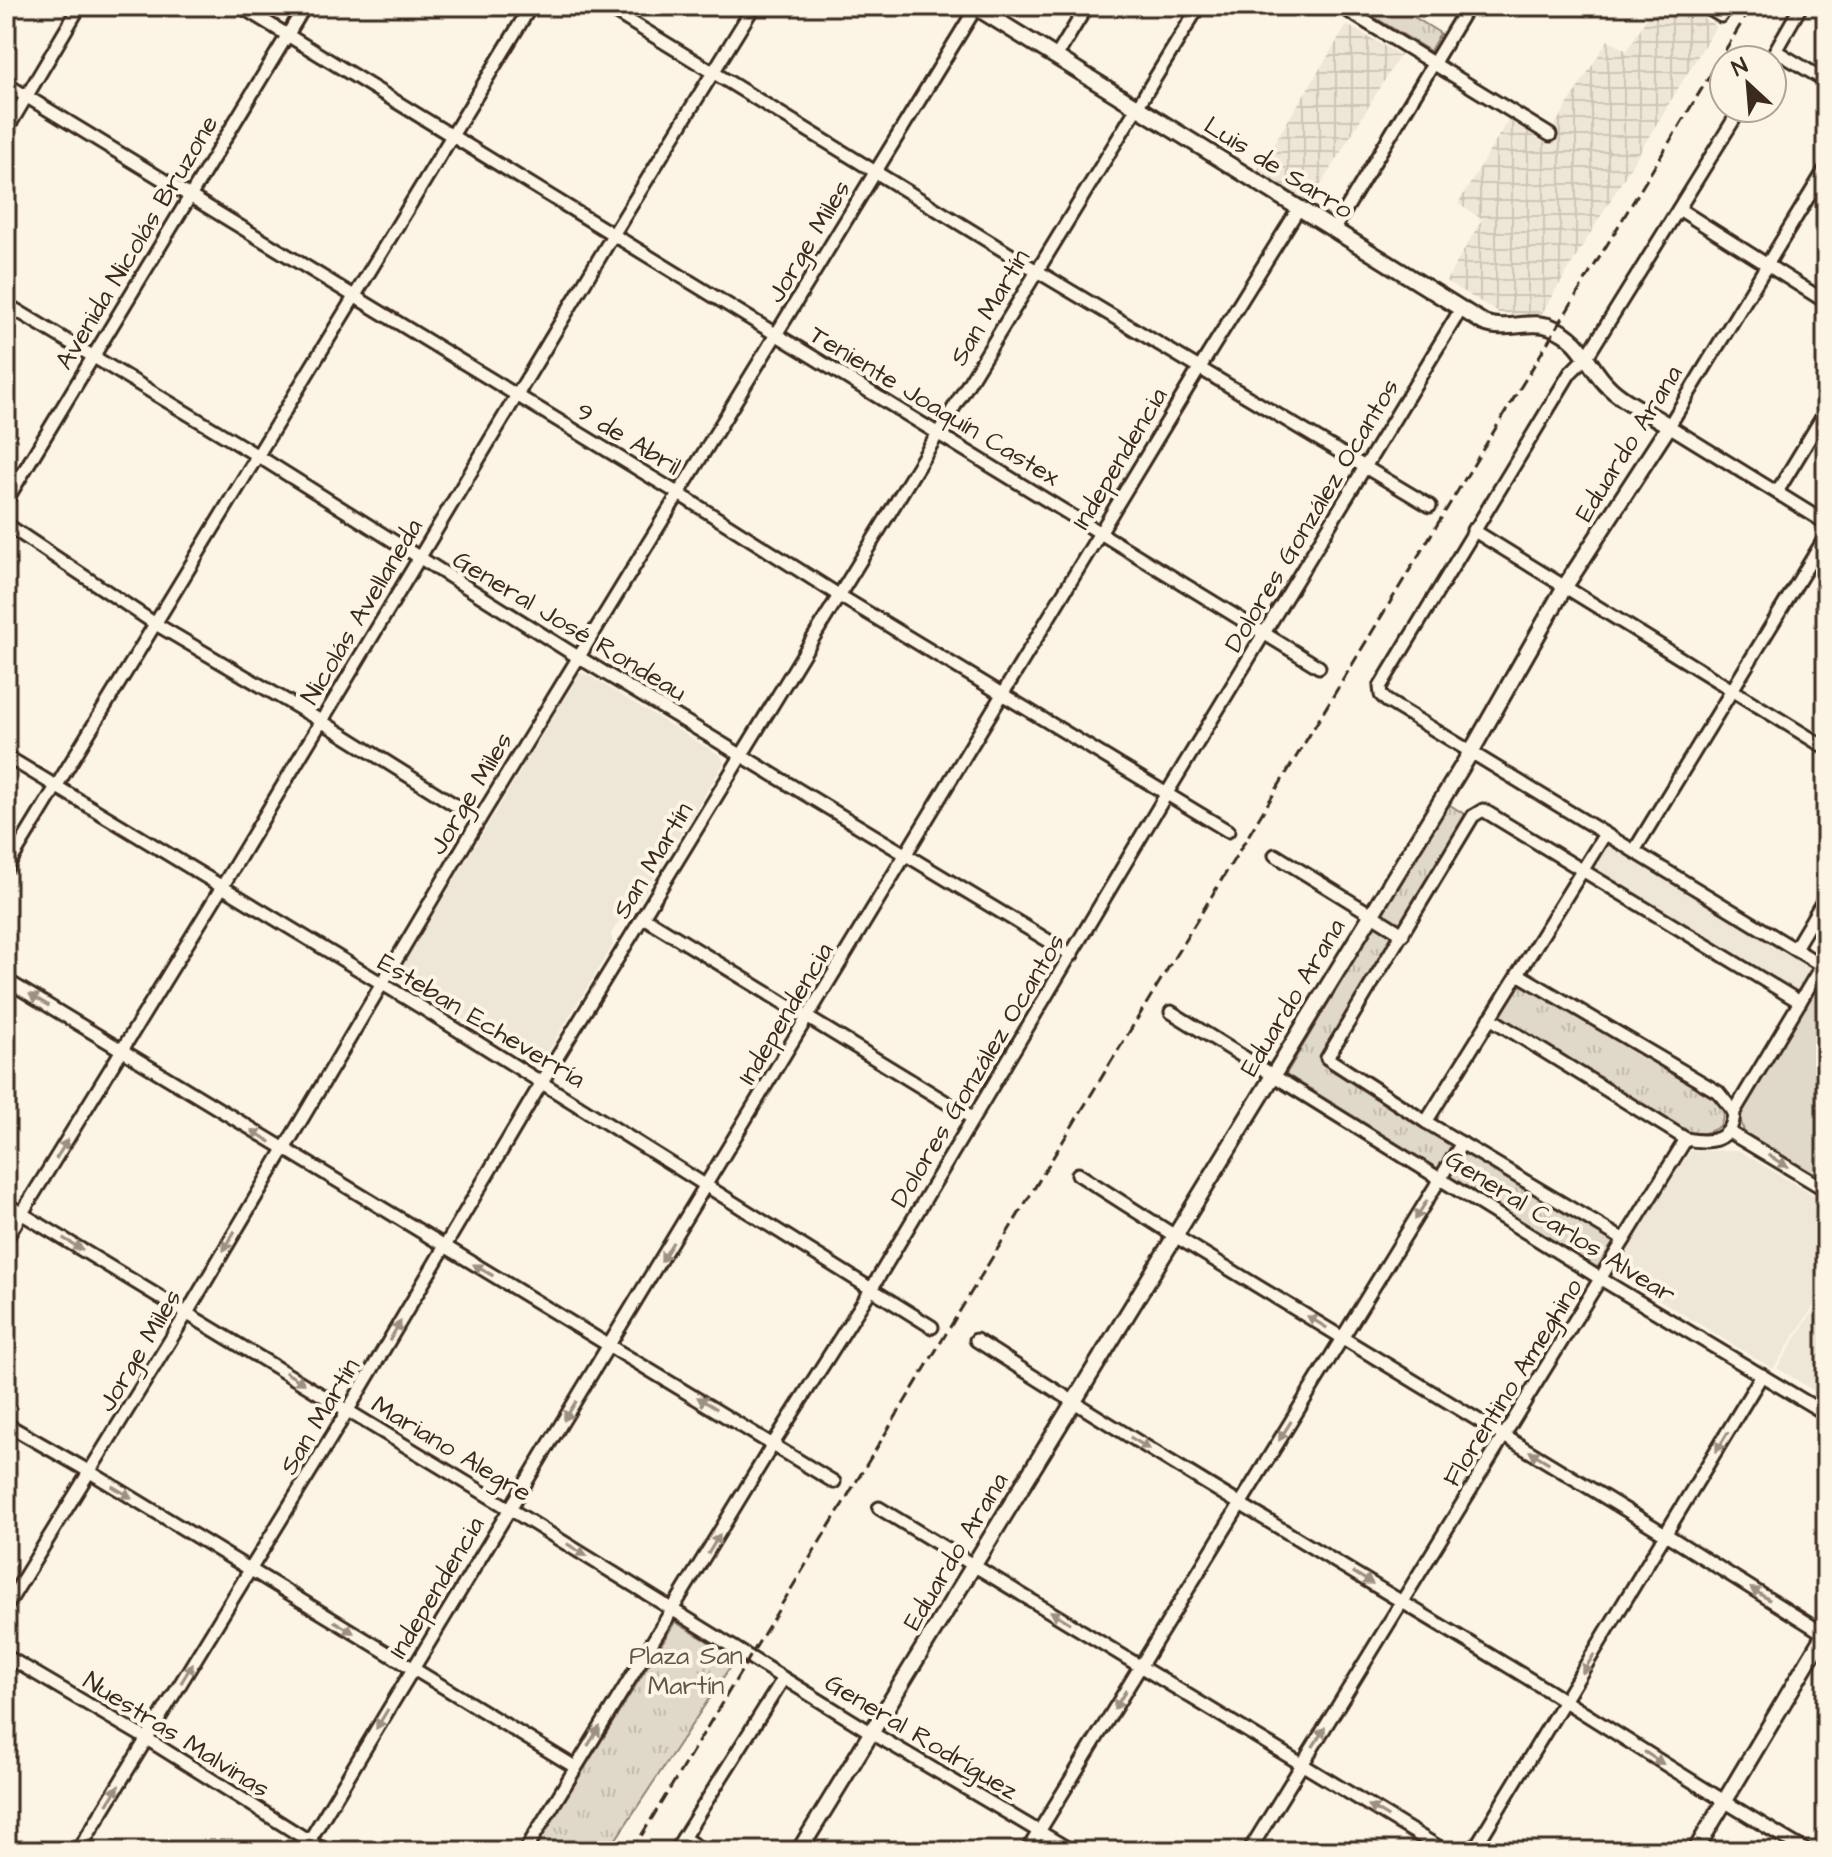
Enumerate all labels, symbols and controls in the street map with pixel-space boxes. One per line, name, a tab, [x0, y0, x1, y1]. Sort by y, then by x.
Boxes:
north arrow	[1708, 44, 1788, 124]
text: N	[1727, 50, 1753, 84]
street label: Luis de Sarro	[1197, 108, 1360, 228]
street label: Avenida Nicolás Bruzone	[47, 109, 227, 376]
street label: Jorge Miles	[758, 173, 861, 311]
street label: San Martín	[941, 243, 1039, 372]
street label: Teniente Joaquín Castex	[803, 317, 1067, 495]
street label: Eduardo Arana	[1566, 358, 1691, 529]
street label: Dolores González Ocantos	[1216, 372, 1408, 659]
street label: Independencia	[1063, 381, 1176, 536]
street label: 9 de Abril	[569, 393, 688, 484]
street label: Nicolás Avellaneda	[292, 512, 432, 711]
street label: General José Rondeau	[446, 542, 693, 710]
street label: Jorge Miles	[420, 725, 523, 863]
street label: San Martín	[604, 796, 702, 925]
street label: Eduardo Arana	[1232, 912, 1354, 1083]
street label: Dolores González Ocantos	[882, 927, 1074, 1214]
street label: Independencia	[729, 936, 842, 1091]
street label: Esteban Echeverría	[371, 945, 592, 1097]
one-way arrow	[28, 993, 50, 1007]
one-way arrow	[250, 1129, 272, 1143]
one-way arrow	[54, 1138, 68, 1160]
street label: General Carlos Alvear	[1438, 1141, 1682, 1312]
one-way arrow	[1766, 1154, 1789, 1168]
one-way arrow	[1414, 1199, 1428, 1221]
one-way arrow	[222, 1230, 236, 1252]
one-way arrow	[62, 1237, 84, 1251]
one-way arrow	[660, 1241, 675, 1262]
one-way arrow	[472, 1263, 494, 1277]
street label: Florentino Ameghino	[1434, 1271, 1593, 1495]
street label: Jorge Miles	[89, 1282, 192, 1420]
one-way arrow	[1306, 1315, 1328, 1329]
one-way arrow	[388, 1320, 402, 1342]
street label: San Martín	[271, 1352, 369, 1481]
one-way arrow	[284, 1371, 306, 1385]
street label: Mariano Alegre	[364, 1387, 538, 1513]
one-way arrow	[696, 1397, 718, 1411]
one-way arrow	[563, 1400, 577, 1422]
one-way arrow	[1278, 1420, 1292, 1442]
one-way arrow	[1716, 1431, 1730, 1453]
one-way arrow	[1129, 1436, 1151, 1450]
one-way arrow	[1528, 1450, 1550, 1464]
street label: Eduardo Arana	[895, 1466, 1017, 1637]
one-way arrow	[111, 1484, 133, 1498]
street label: Independencia	[380, 1510, 493, 1665]
one-way arrow	[707, 1533, 721, 1555]
one-way arrow	[565, 1542, 588, 1557]
one-way arrow	[1352, 1571, 1374, 1585]
one-way arrow	[1749, 1587, 1771, 1601]
one-way arrow	[1049, 1611, 1071, 1625]
one-way arrow	[333, 1620, 355, 1634]
park label: Plaza San Martín	[629, 1638, 743, 1704]
one-way arrow	[1581, 1653, 1595, 1675]
one-way arrow	[180, 1662, 194, 1684]
street label: Nuestras Malvinas	[76, 1663, 277, 1807]
street label: General Rodríguez	[817, 1665, 1025, 1811]
one-way arrow	[1113, 1689, 1127, 1711]
one-way arrow	[375, 1708, 389, 1730]
one-way arrow	[587, 1725, 601, 1747]
one-way arrow	[1312, 1726, 1326, 1748]
one-way arrow	[1643, 1751, 1665, 1765]
one-way arrow	[105, 1784, 119, 1806]
one-way arrow	[1367, 1804, 1389, 1818]

